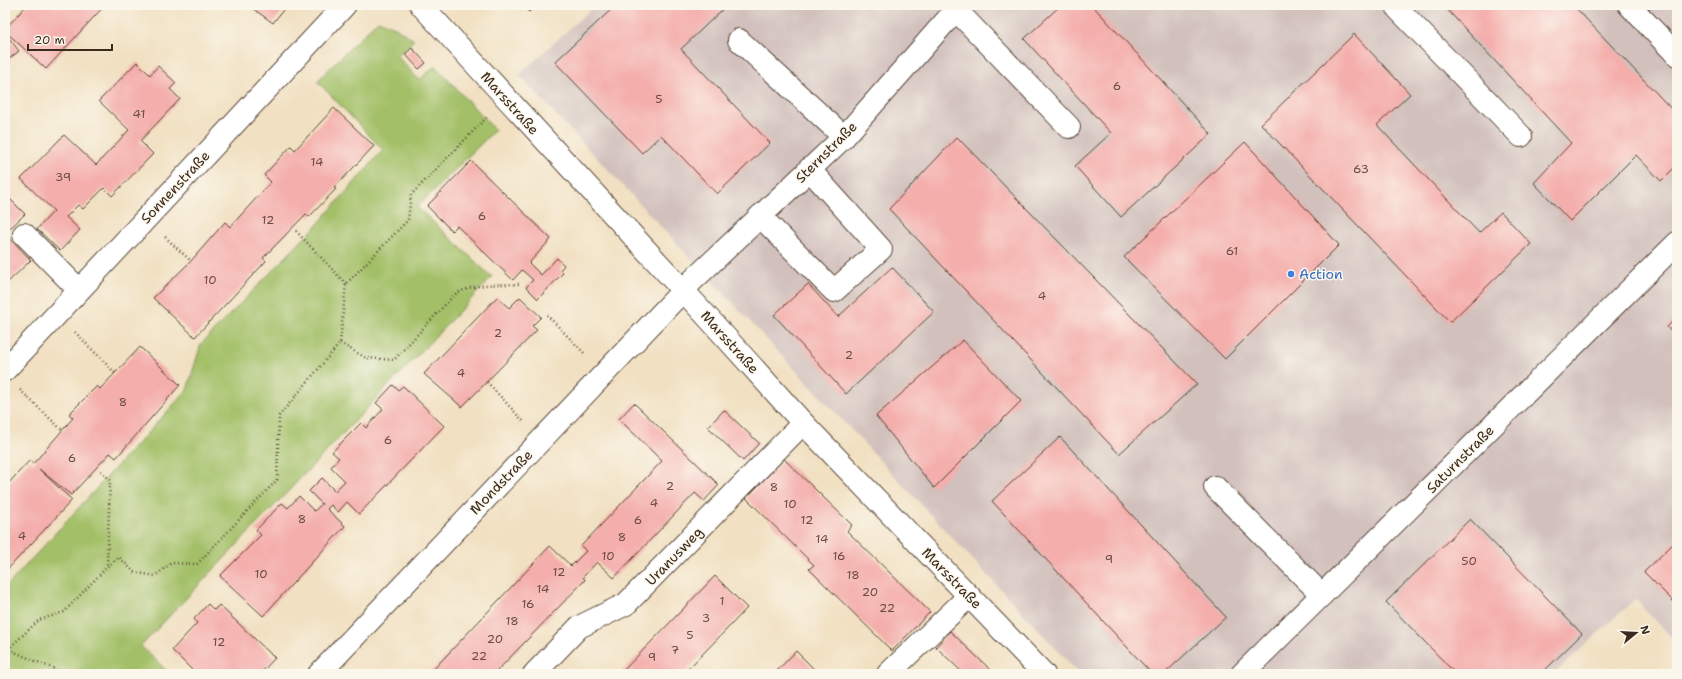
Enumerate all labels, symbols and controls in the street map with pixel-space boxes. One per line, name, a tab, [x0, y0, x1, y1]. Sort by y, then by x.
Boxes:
scale bar	[28, 26, 112, 52]
text: 20 m	[34, 32, 65, 48]
street label: Marsstraße	[477, 68, 543, 138]
house number: 6	[1113, 78, 1121, 94]
house number: 5	[655, 91, 663, 107]
house number: 41	[133, 106, 145, 122]
street label: Sternstraße	[791, 117, 861, 187]
street label: Sonnenstraße	[137, 147, 214, 227]
house number: 14	[311, 154, 323, 170]
house number: 63	[1353, 161, 1369, 177]
house number: 39	[55, 169, 71, 185]
house number: 6	[478, 208, 486, 224]
house number: 12	[262, 212, 274, 228]
house number: 61	[1226, 243, 1238, 259]
place label: Action	[1299, 265, 1343, 283]
marker: Action	[1286, 269, 1296, 279]
house number: 10	[203, 272, 217, 288]
house number: 4	[1038, 288, 1046, 304]
street label: Marsstraße	[697, 307, 763, 377]
house number: 2	[494, 325, 502, 341]
house number: 2	[845, 347, 853, 363]
house number: 4	[457, 365, 465, 381]
house number: 8	[119, 394, 127, 410]
street label: Saturnstraße	[1422, 421, 1498, 497]
house number: 6	[384, 432, 392, 448]
street label: Mondstraße	[466, 446, 536, 518]
house number: 6	[68, 450, 76, 466]
house number: 2	[666, 478, 674, 494]
house number: 8	[770, 479, 778, 495]
house number: 4	[650, 495, 658, 511]
house number: 10	[783, 496, 797, 512]
house number: 8	[298, 511, 306, 527]
house number: 6	[634, 512, 642, 528]
house number: 12	[801, 512, 813, 528]
street label: Uranusweg	[641, 523, 707, 589]
house number: 4	[18, 528, 26, 544]
house number: 8	[618, 529, 626, 545]
house number: 14	[816, 531, 828, 547]
street label: Marsstraße	[918, 543, 986, 613]
house number: 10	[601, 548, 615, 564]
house number: 16	[832, 548, 846, 564]
house number: 9	[1105, 551, 1113, 567]
house number: 50	[1461, 553, 1477, 569]
house number: 12	[553, 564, 565, 580]
house number: 10	[254, 566, 268, 582]
house number: 18	[846, 567, 860, 583]
house number: 14	[537, 581, 549, 597]
house number: 20	[862, 584, 878, 600]
house number: 1	[719, 593, 725, 609]
house number: 16	[521, 596, 535, 612]
house number: 22	[879, 600, 895, 616]
house number: 3	[702, 610, 710, 626]
house number: 18	[505, 613, 519, 629]
north arrow	[1616, 613, 1656, 653]
text: N	[1637, 624, 1654, 637]
house number: 5	[686, 627, 694, 643]
house number: 20	[487, 631, 503, 647]
house number: 12	[213, 634, 225, 650]
house number: 7	[671, 642, 679, 658]
house number: 22	[471, 648, 487, 664]
house number: 9	[648, 649, 656, 665]

